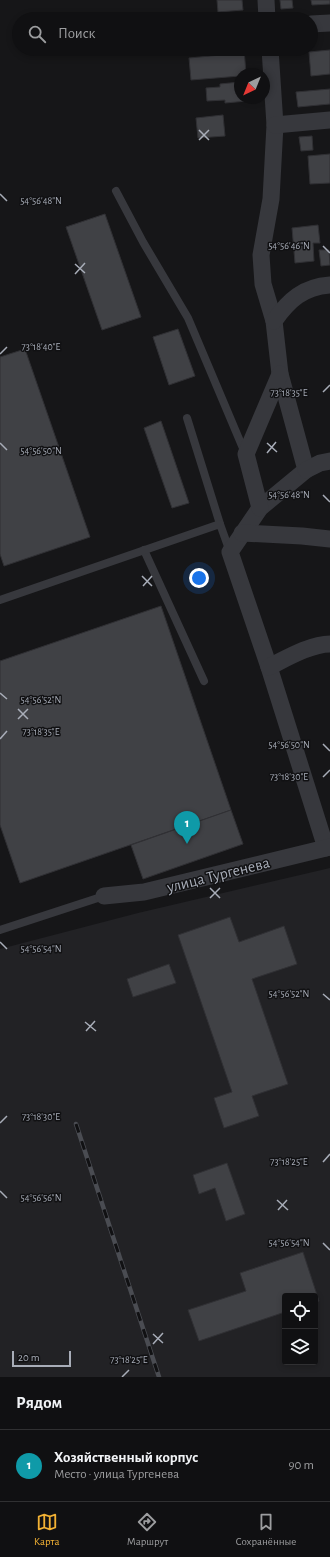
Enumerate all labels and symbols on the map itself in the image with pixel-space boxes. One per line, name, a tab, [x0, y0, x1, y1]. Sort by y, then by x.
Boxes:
north arrow	[234, 68, 270, 104]
text: 54°56'48"N	[20, 196, 62, 206]
text: 54°56'46"N	[268, 241, 310, 251]
text: 73°18'40"E	[22, 342, 61, 352]
text: 73°18'35"E	[271, 388, 308, 398]
text: 54°56'50"N	[20, 446, 62, 456]
text: 54°56'48"N	[268, 490, 310, 500]
your location	[189, 568, 209, 588]
text: 54°56'52"N	[21, 695, 61, 705]
text: 73°18'35"E	[23, 727, 60, 737]
text: 54°56'50"N	[268, 740, 310, 750]
text: 73°18'30"E	[270, 772, 308, 782]
pin: 1	[174, 811, 200, 844]
street label: улица Тургенева	[164, 854, 271, 897]
text: 54°56'54"N	[20, 944, 62, 954]
text: 54°56'52"N	[269, 989, 309, 999]
text: 73°18'30"E	[22, 1112, 60, 1122]
text: 73°18'25"E	[270, 1157, 308, 1167]
text: 54°56'56"N	[21, 1193, 61, 1203]
text: 54°56'54"N	[268, 1238, 310, 1248]
scale bar	[12, 1349, 71, 1368]
text: 73°18'25"E	[110, 1355, 148, 1365]

